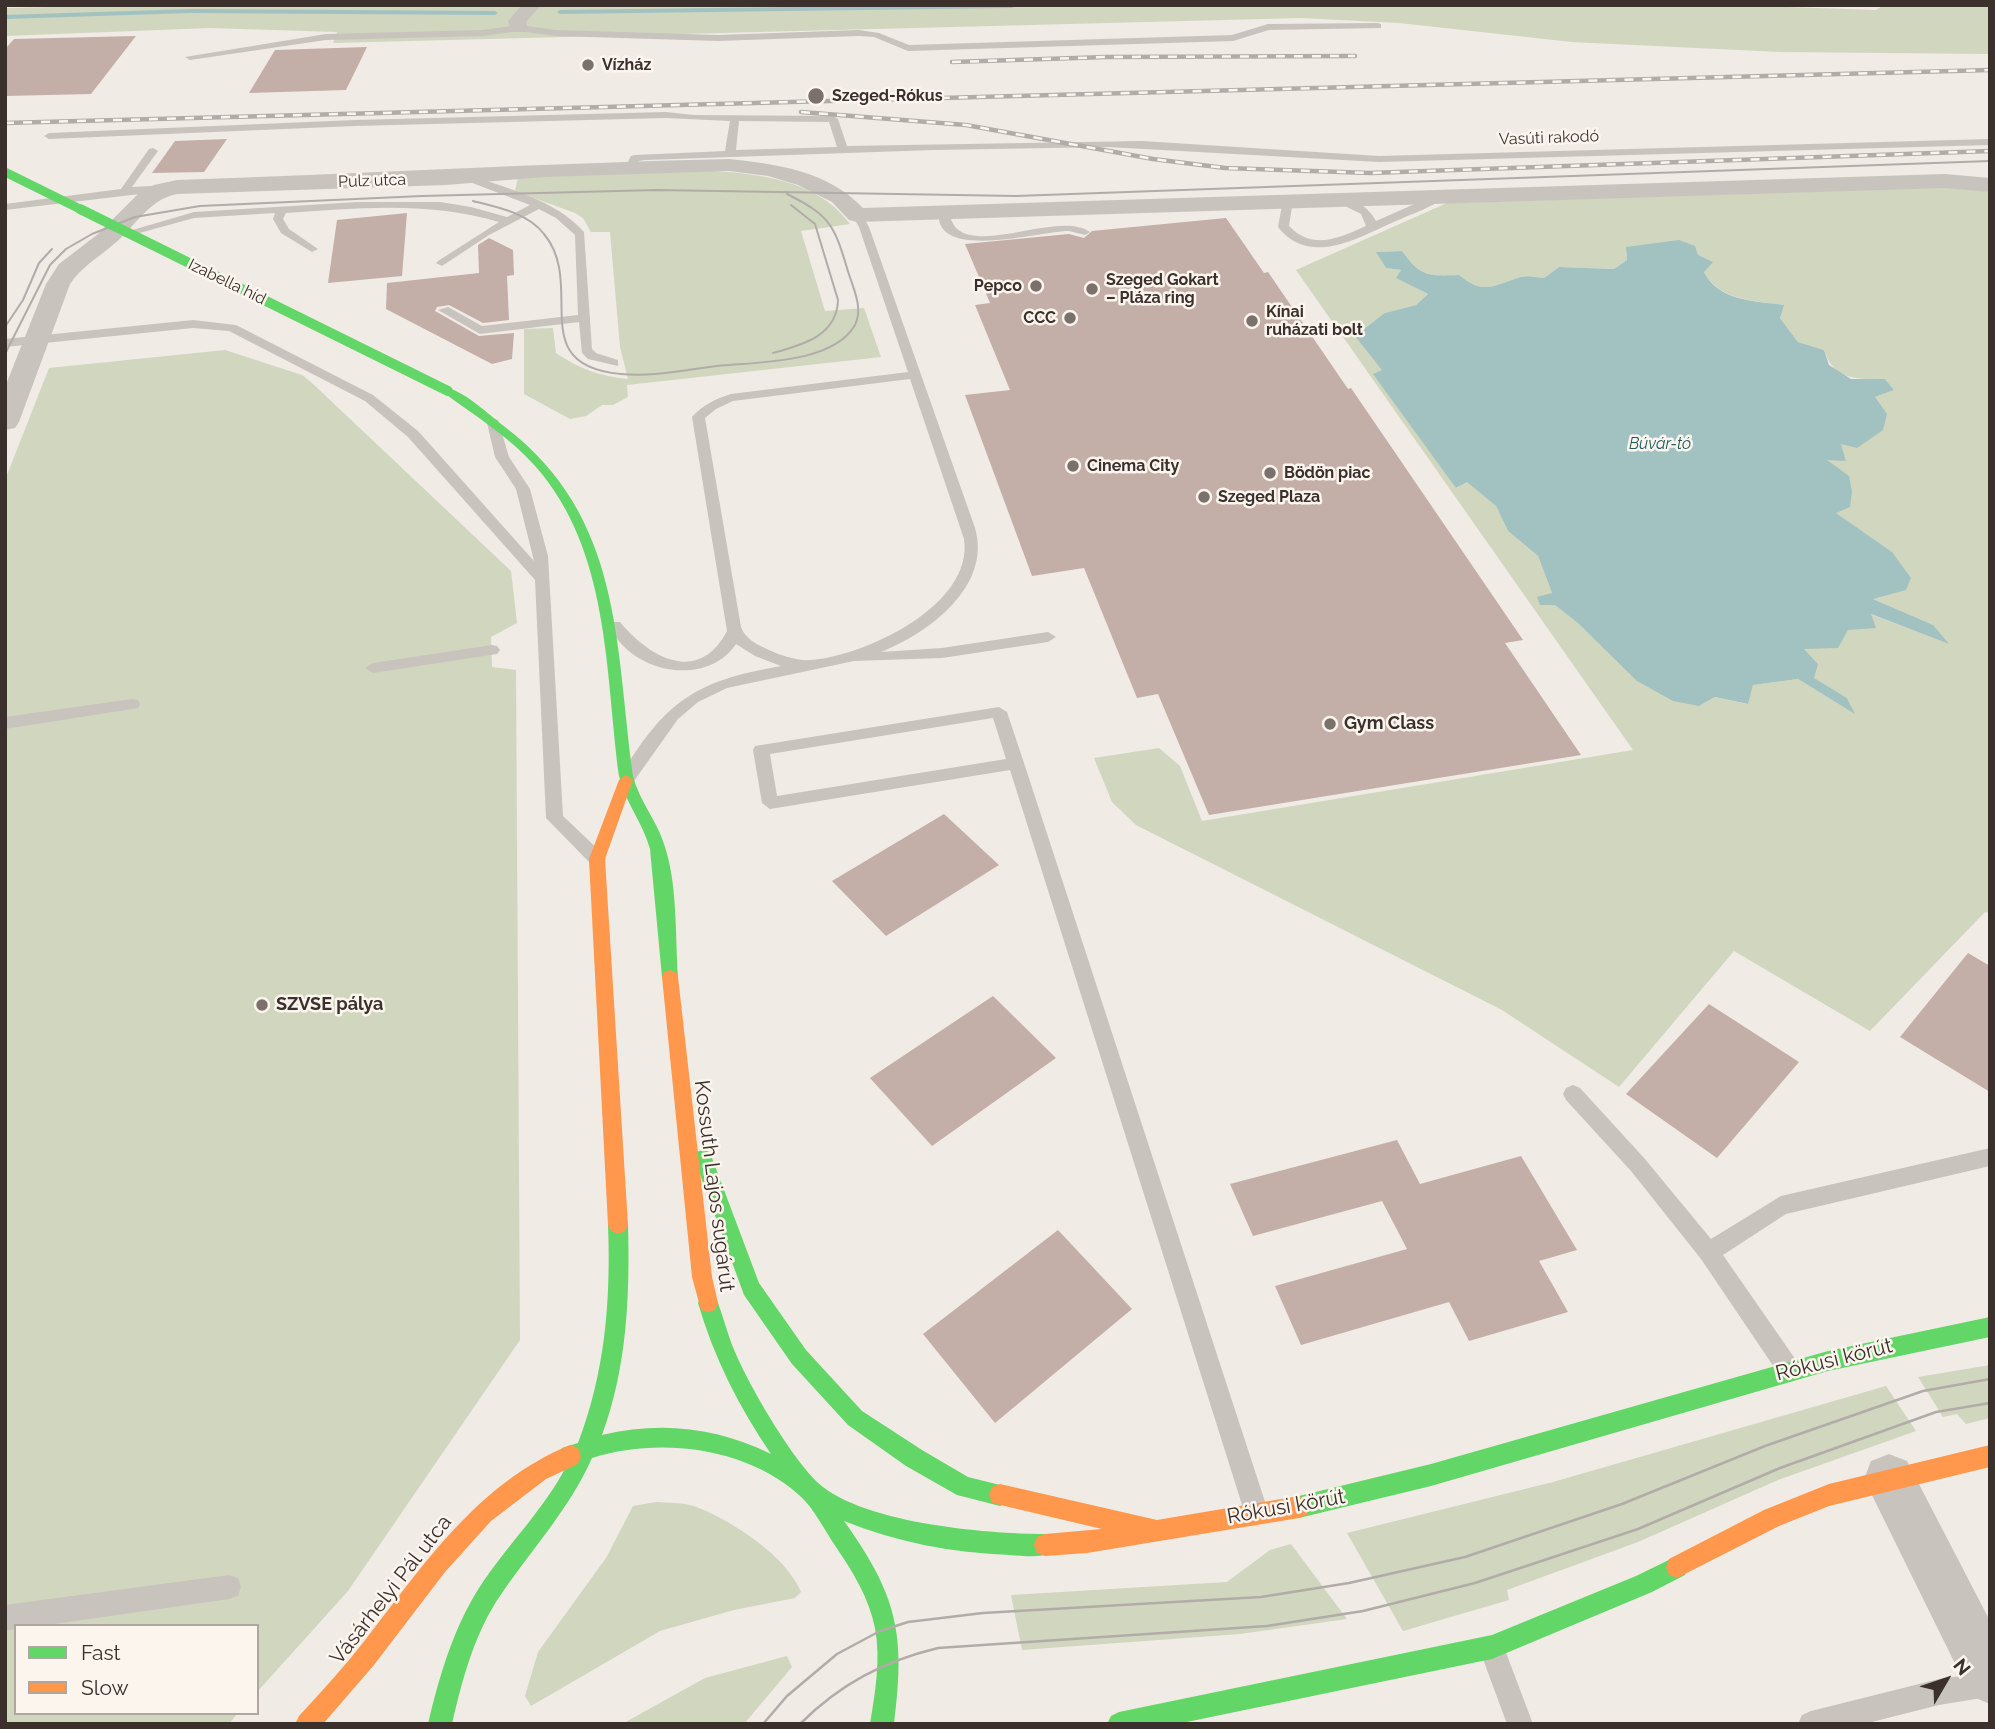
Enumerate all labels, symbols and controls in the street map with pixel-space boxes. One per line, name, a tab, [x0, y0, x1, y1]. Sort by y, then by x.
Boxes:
place label: Vízház	[602, 55, 651, 75]
marker: Vízház	[580, 57, 596, 73]
marker: Szeged-Rókus	[806, 86, 826, 106]
place label: Szeged-Rókus	[832, 86, 943, 106]
street label: Vasúti rakodó	[1499, 127, 1599, 149]
street label: Pulz utca	[338, 170, 406, 192]
street label: Izabella híd	[185, 255, 269, 309]
place label: Szeged Gokart – Pláza ring	[1106, 270, 1219, 308]
place label: Pepco	[974, 276, 1022, 296]
marker: Pepco	[1028, 278, 1044, 294]
marker: Szeged Gokart – Pláza ring	[1084, 281, 1100, 297]
place label: Kínai ruházati bolt	[1266, 302, 1363, 340]
place label: CCC	[1023, 308, 1056, 328]
marker: CCC	[1062, 310, 1078, 326]
marker: Kínai ruházati bolt	[1244, 313, 1260, 329]
water label: Búvár-tó	[1629, 434, 1691, 454]
place label: Cinema City	[1087, 456, 1179, 476]
marker: Cinema City	[1065, 458, 1081, 474]
place label: Bödön piac	[1284, 463, 1371, 483]
marker: Bödön piac	[1262, 465, 1278, 481]
place label: Szeged Plaza	[1218, 487, 1320, 507]
marker: Szeged Plaza	[1196, 489, 1212, 505]
place label: Gym Class	[1344, 713, 1434, 735]
marker: Gym Class	[1322, 716, 1338, 732]
place label: SZVSE pálya	[276, 994, 383, 1016]
marker: SZVSE pálya	[254, 997, 270, 1013]
street label: Kossuth Lajos sugárút	[689, 1079, 739, 1293]
street label: Rókusi körút	[1773, 1333, 1895, 1387]
street label: Rókusi körút	[1225, 1484, 1347, 1530]
street label: Vásárhelyi Pál utca	[325, 1510, 457, 1670]
legend	[14, 1624, 259, 1715]
text: Fast	[81, 1640, 121, 1665]
north arrow	[1911, 1645, 1981, 1715]
text: N	[1949, 1654, 1975, 1679]
text: Slow	[81, 1675, 129, 1700]

